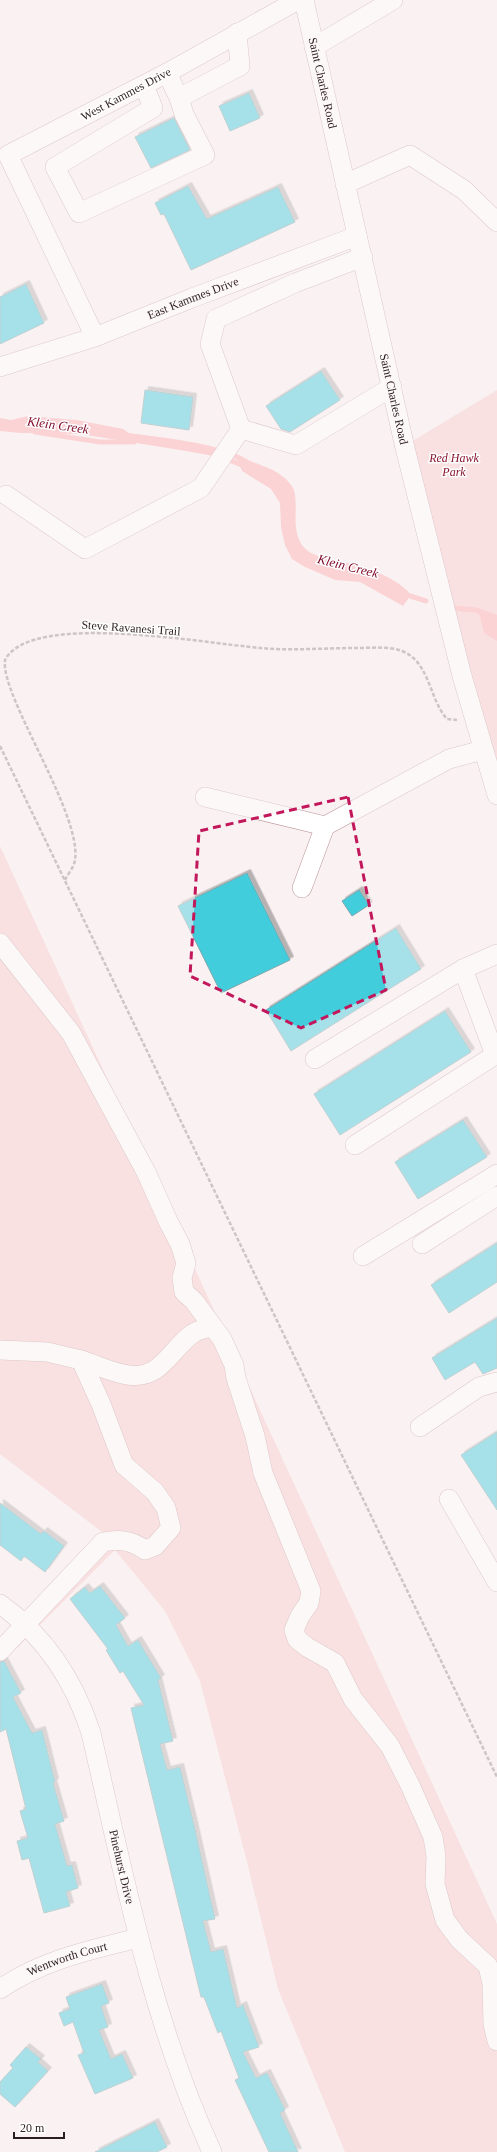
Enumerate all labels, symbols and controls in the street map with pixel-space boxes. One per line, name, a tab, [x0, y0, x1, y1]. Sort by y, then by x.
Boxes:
street label: Saint Charles Road	[306, 36, 340, 130]
street label: West Kammes Drive	[79, 64, 173, 124]
street label: East Kammes Drive	[145, 274, 241, 322]
street label: Saint Charles Road	[377, 352, 411, 446]
water label: Klein Creek	[25, 413, 90, 437]
park label: Red Hawk Park	[428, 451, 479, 479]
water label: Klein Creek	[315, 551, 380, 581]
street label: Steve Ravanesi Trail	[81, 618, 182, 638]
street label: Pinehurst Drive	[106, 1828, 137, 1905]
street label: Wentworth Court	[25, 1939, 109, 1979]
scale bar	[14, 2114, 64, 2140]
text: 20 m	[20, 2121, 45, 2135]

